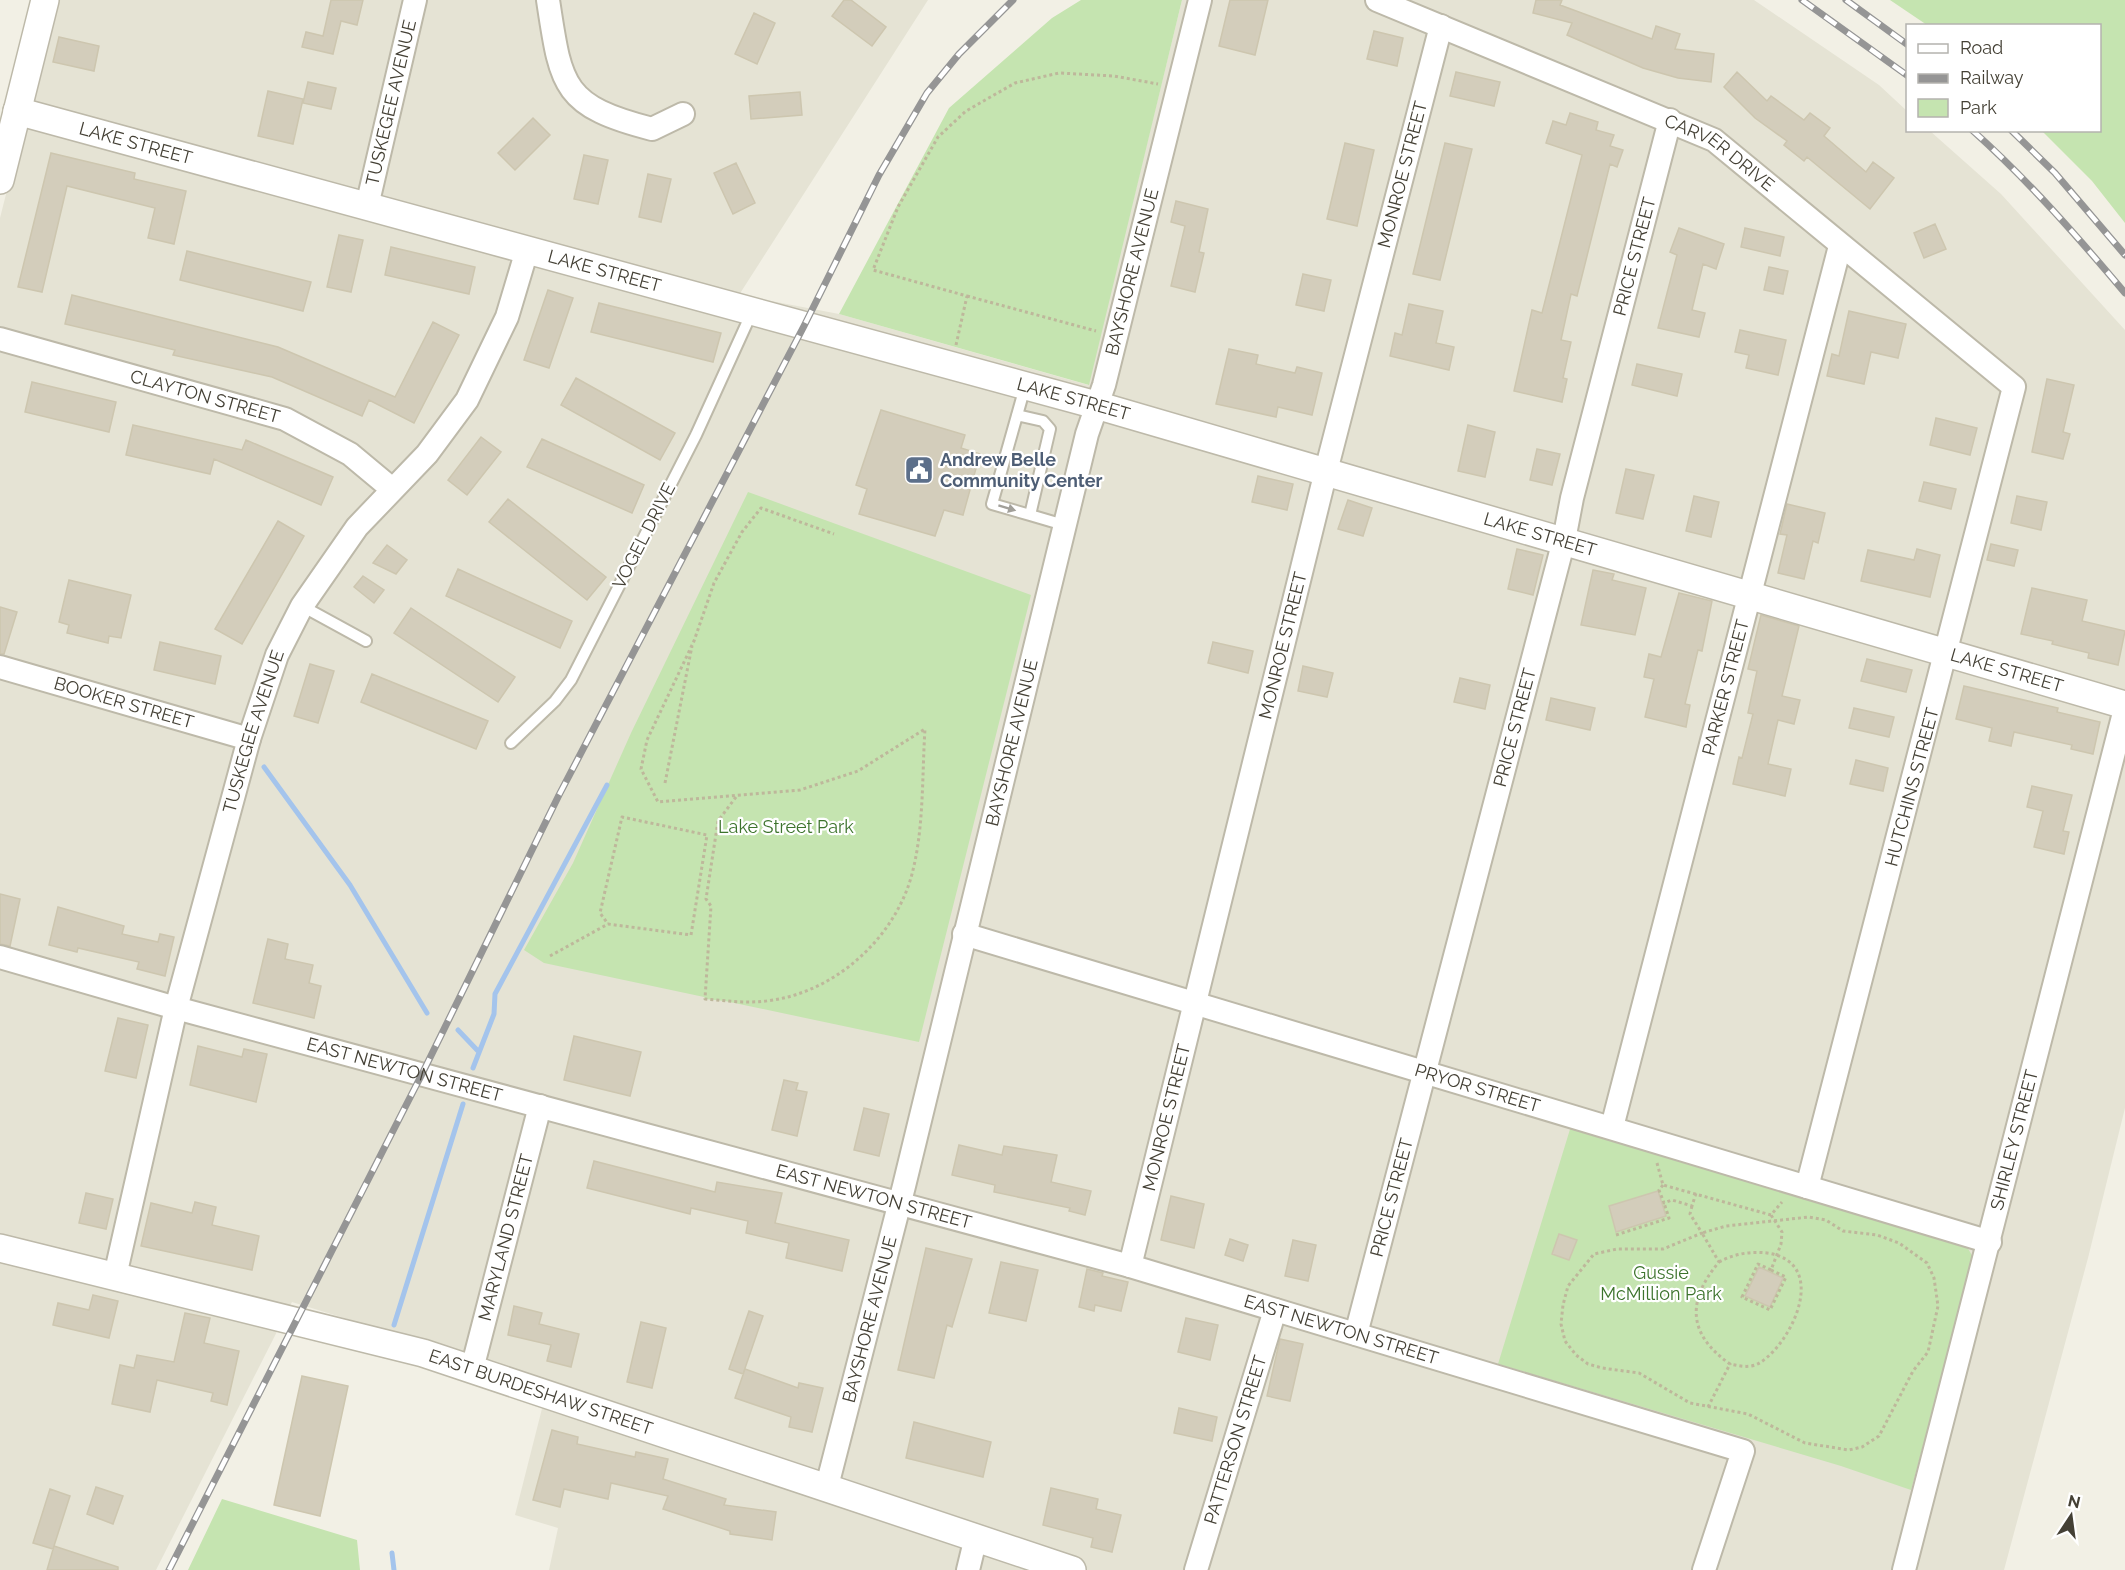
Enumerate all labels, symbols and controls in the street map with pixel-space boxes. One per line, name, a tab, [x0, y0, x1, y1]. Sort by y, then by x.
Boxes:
street label: TUSKEGEE AVENUE	[361, 18, 420, 188]
legend	[1906, 24, 2101, 132]
text: Road	[1960, 37, 2003, 58]
text: Railway	[1960, 67, 2024, 88]
text: Park	[1960, 97, 1997, 118]
street label: MONROE STREET	[1373, 99, 1431, 250]
street label: CARVER DRIVE	[1661, 110, 1779, 195]
street label: LAKE STREET	[77, 117, 195, 168]
street label: BAYSHORE AVENUE	[1101, 186, 1163, 357]
street label: PRICE STREET	[1609, 195, 1660, 318]
street label: LAKE STREET	[546, 245, 664, 296]
street label: CLAYTON STREET	[128, 365, 282, 427]
street label: LAKE STREET	[1015, 373, 1133, 424]
place label: Andrew Belle Community Center	[940, 449, 1102, 491]
public building icon: Andrew Belle Community Center	[903, 454, 935, 486]
street label: VOGEL DRIVE	[608, 479, 679, 592]
one-way arrow	[998, 504, 1016, 513]
street label: LAKE STREET	[1482, 508, 1599, 560]
street label: MONROE STREET	[1254, 570, 1311, 721]
street label: PARKER STREET	[1698, 617, 1753, 758]
street label: LAKE STREET	[1948, 644, 2066, 696]
street label: TUSKEGEE AVENUE	[218, 647, 288, 815]
street label: BAYSHORE AVENUE	[981, 657, 1042, 828]
street label: PRICE STREET	[1489, 666, 1540, 789]
street label: BOOKER STREET	[52, 672, 196, 733]
street label: HUTCHINS STREET	[1880, 705, 1943, 869]
park label: Lake Street Park	[718, 816, 854, 837]
street label: EAST NEWTON STREET	[305, 1033, 505, 1106]
street label: MONROE STREET	[1138, 1042, 1194, 1193]
street label: PRYOR STREET	[1412, 1059, 1543, 1116]
street label: SHIRLEY STREET	[1986, 1067, 2042, 1212]
street label: PRICE STREET	[1366, 1136, 1417, 1259]
street label: MARYLAND STREET	[474, 1152, 537, 1323]
street label: EAST NEWTON STREET	[774, 1160, 974, 1233]
street label: BAYSHORE AVENUE	[838, 1234, 901, 1405]
park label: Gussie McMillion Park	[1600, 1262, 1722, 1304]
street label: EAST NEWTON STREET	[1242, 1290, 1441, 1368]
street label: EAST BURDESHAW STREET	[426, 1345, 656, 1439]
street label: PATTERSON STREET	[1200, 1353, 1271, 1527]
north arrow	[2041, 1486, 2101, 1546]
text: N	[2066, 1491, 2082, 1513]

